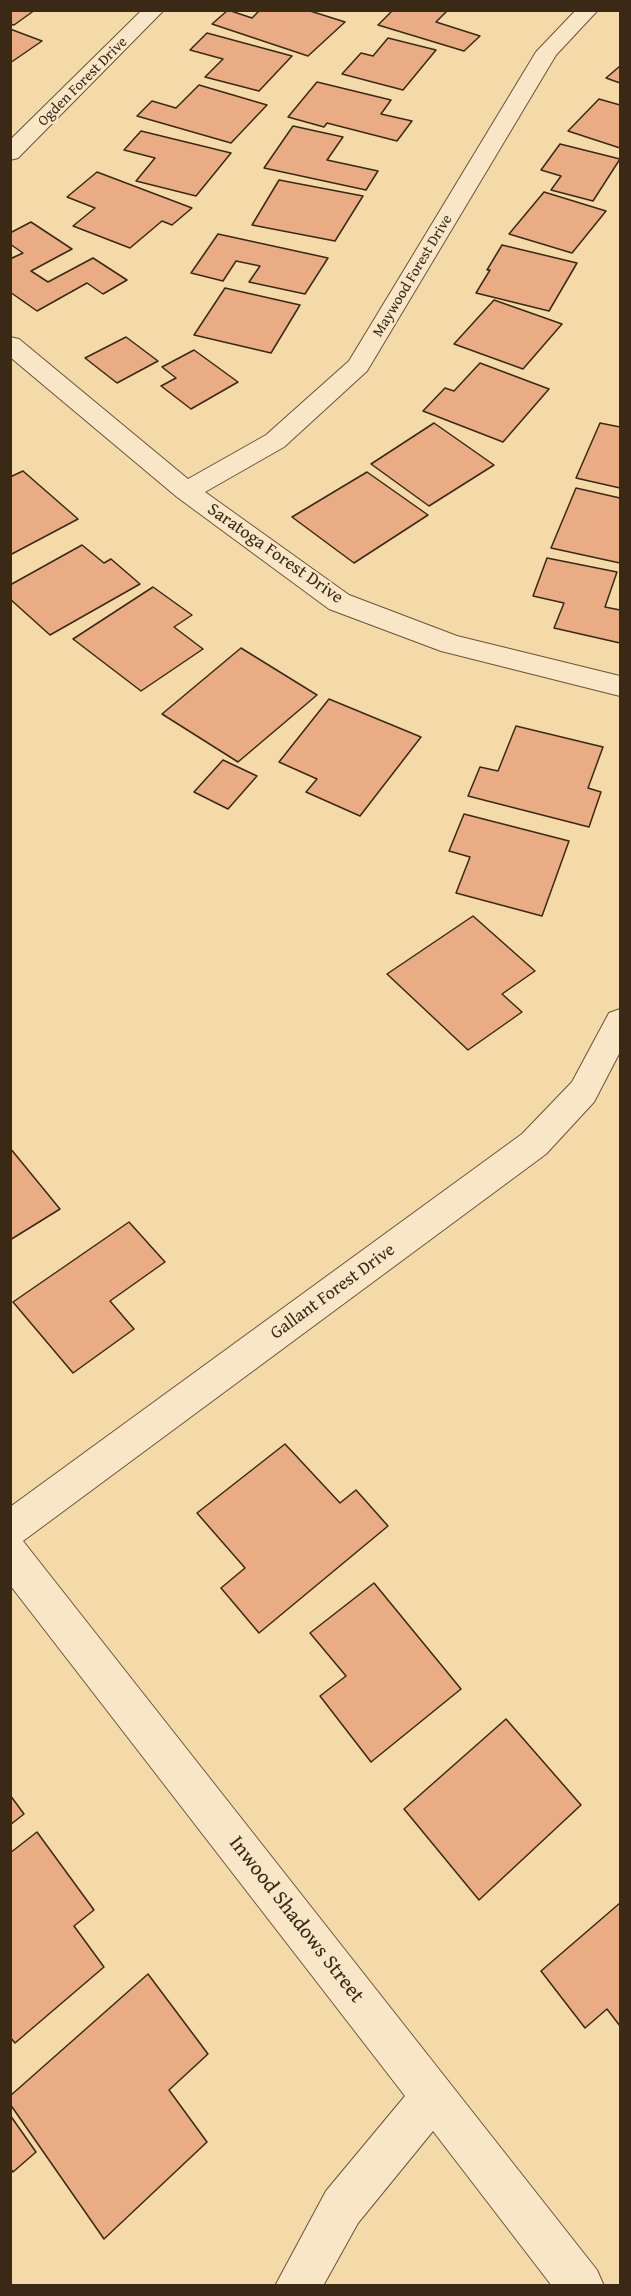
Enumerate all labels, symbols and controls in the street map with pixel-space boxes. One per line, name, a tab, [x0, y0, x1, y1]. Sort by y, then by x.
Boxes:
street label: Ogden Forest Drive	[35, 34, 131, 130]
street label: Maywood Forest Drive	[369, 212, 457, 340]
street label: Saratoga Forest Drive	[203, 499, 347, 609]
street label: Gallant Forest Drive	[266, 1240, 400, 1344]
street label: Inwood Shadows Street	[223, 1832, 369, 2008]

